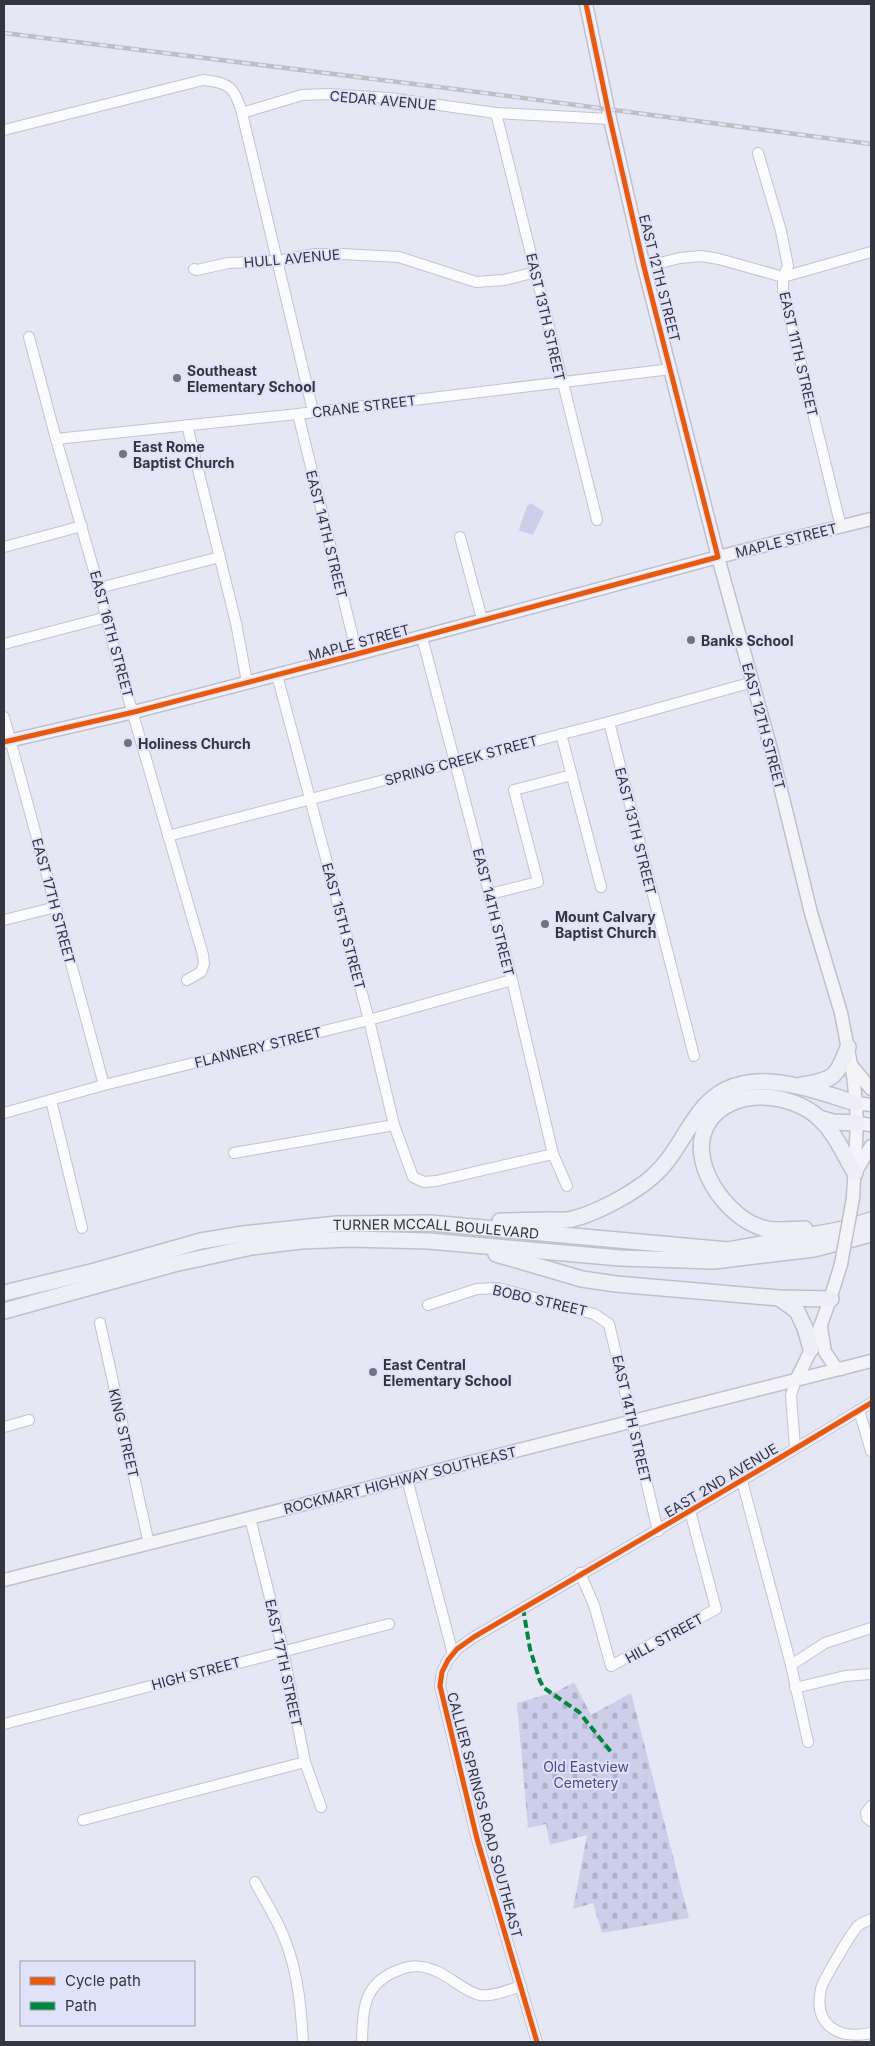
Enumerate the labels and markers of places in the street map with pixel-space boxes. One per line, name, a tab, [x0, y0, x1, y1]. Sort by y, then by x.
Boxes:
place label: Southeast Elementary School	[187, 362, 316, 395]
marker: Southeast Elementary School	[171, 372, 183, 384]
place label: East Rome Baptist Church	[133, 438, 235, 471]
marker: East Rome Baptist Church	[117, 448, 129, 460]
place label: Banks School	[701, 632, 793, 649]
marker: Banks School	[685, 634, 697, 646]
place label: Holiness Church	[138, 735, 251, 752]
marker: Holiness Church	[122, 737, 134, 749]
place label: Mount Calvary Baptist Church	[555, 908, 657, 941]
marker: Mount Calvary Baptist Church	[539, 918, 551, 930]
place label: East Central Elementary School	[383, 1356, 512, 1389]
marker: East Central Elementary School	[367, 1366, 379, 1378]

